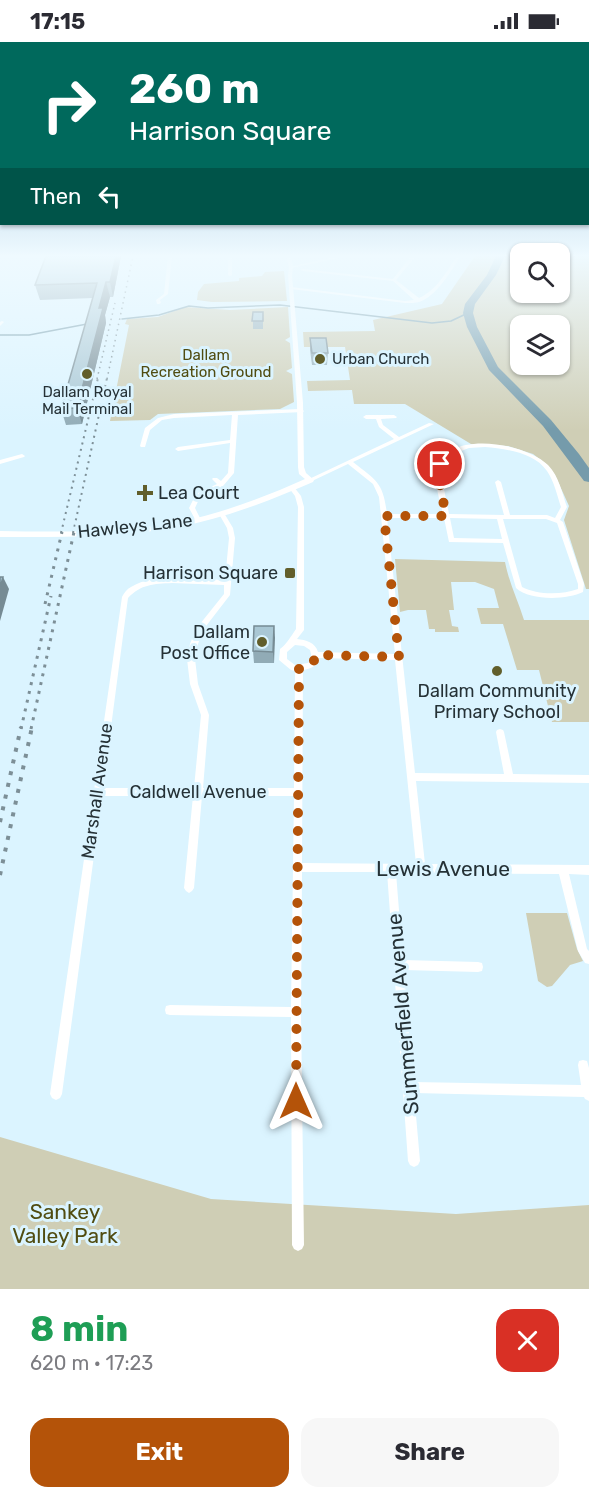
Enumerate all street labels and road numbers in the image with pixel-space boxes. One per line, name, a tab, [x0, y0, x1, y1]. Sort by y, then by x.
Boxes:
street label: Hawleys Lane	[76, 509, 194, 543]
street label: Marshall Avenue	[77, 722, 117, 860]
street label: Caldwell Avenue	[129, 781, 267, 803]
street label: Lewis Avenue	[376, 856, 510, 881]
street label: Summerfield Avenue	[381, 912, 424, 1116]

